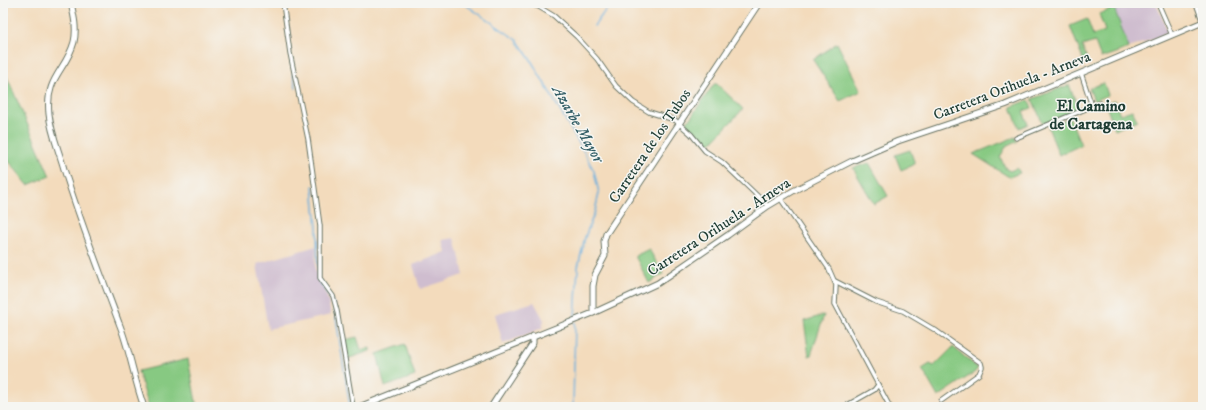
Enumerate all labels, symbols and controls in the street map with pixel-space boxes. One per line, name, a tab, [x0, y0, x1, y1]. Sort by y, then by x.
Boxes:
street label: Carretera Orihuela - Arneva	[931, 47, 1094, 125]
water label: Azarbe Mayor	[547, 80, 609, 167]
street label: Carretera de los Tubos	[605, 85, 695, 207]
district label: El Camino de Cartagena	[1050, 96, 1134, 134]
street label: Carretera Orihuela - Arneva	[644, 173, 795, 280]

